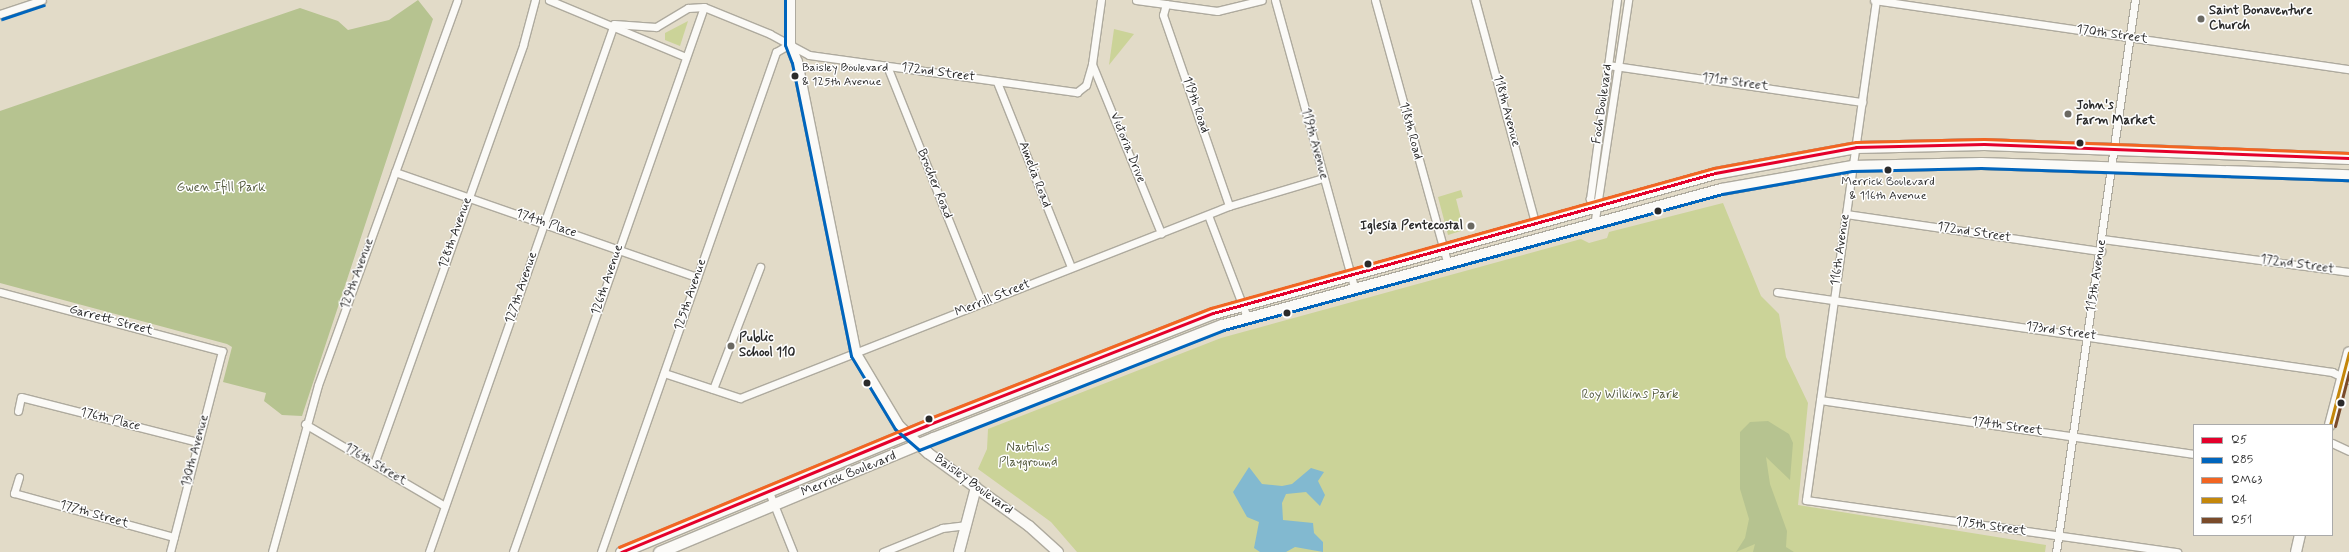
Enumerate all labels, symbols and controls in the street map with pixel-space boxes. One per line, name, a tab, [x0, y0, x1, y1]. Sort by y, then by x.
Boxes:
place label: Saint Bonaventure Church	[2209, 4, 2312, 35]
marker: Saint Bonaventure Church	[2196, 14, 2206, 24]
street label: 170th Street	[2075, 22, 2149, 48]
street label: 172nd Street	[900, 60, 976, 86]
place label: Baisley Boulevard & 125th Avenue	[802, 62, 889, 90]
street label: Foch Boulevard	[1590, 63, 1616, 145]
marker: Baisley Boulevard & 125th Avenue	[790, 71, 800, 81]
street label: 171st Street	[1701, 71, 1769, 95]
street label: 118th Avenue	[1489, 73, 1523, 149]
street label: 119th Road	[1178, 75, 1212, 135]
place label: John's Farm Market	[2076, 99, 2155, 130]
street label: 118th Road	[1395, 101, 1425, 161]
street label: 119th Avenue	[1297, 107, 1331, 181]
marker: John's Farm Market	[2063, 109, 2073, 119]
street label: Victoria Drive	[1106, 110, 1148, 186]
unlabelled marker	[2075, 138, 2085, 148]
street label: Amelia Road	[1014, 140, 1054, 210]
street label: Brocher Road	[913, 147, 955, 221]
marker: Merrick Boulevard & 116th Avenue	[1883, 165, 1893, 175]
place label: Merrick Boulevard & 116th Avenue	[1842, 176, 1934, 204]
park label: Gwen Ifill Park	[178, 180, 264, 196]
street label: 128th Avenue	[436, 195, 476, 271]
street label: 174th Place	[514, 206, 578, 242]
unlabelled marker	[1653, 206, 1663, 216]
street label: 116th Avenue	[1828, 213, 1854, 287]
place label: Iglesia Pentecostal	[1361, 218, 1463, 234]
street label: 172nd Street	[1936, 220, 2012, 246]
marker: Iglesia Pentecostal	[1466, 221, 1476, 231]
street label: 129th Avenue	[338, 236, 378, 312]
street label: 115th Avenue	[2084, 238, 2110, 314]
street label: 126th Avenue	[589, 242, 627, 318]
street label: 127th Avenue	[502, 250, 542, 326]
street label: 172nd Street	[2259, 252, 2335, 278]
street label: 125th Avenue	[671, 257, 711, 333]
unlabelled marker	[1363, 259, 1373, 269]
street label: Merrill Street	[953, 277, 1033, 321]
street label: Garrett Street	[67, 302, 155, 340]
unlabelled marker	[1282, 308, 1292, 318]
street label: 173rd Street	[2025, 319, 2097, 345]
place label: Public School 110	[739, 331, 795, 362]
marker: Public School 110	[726, 341, 736, 351]
unlabelled marker	[862, 378, 872, 388]
park label: Roy Wilkins Park	[1584, 387, 1676, 403]
unlabelled marker	[2336, 398, 2346, 408]
street label: 176th Place	[78, 405, 142, 435]
street label: 130th Avenue	[179, 413, 213, 489]
unlabelled marker	[924, 414, 934, 424]
street label: 174th Street	[1970, 414, 2044, 440]
legend	[2193, 424, 2333, 536]
text: Q5	[2231, 432, 2247, 448]
street label: 176th Street	[341, 440, 409, 490]
park label: Nautilus Playground	[999, 441, 1057, 472]
street label: Merrick Boulevard	[800, 449, 898, 501]
street label: Baisley Boulevard	[930, 451, 1016, 519]
text: Q85	[2231, 452, 2253, 468]
text: QM63	[2231, 472, 2262, 488]
text: Q4	[2231, 492, 2247, 508]
street label: 177th Street	[58, 498, 130, 532]
text: Q51	[2231, 512, 2252, 528]
street label: 175th Street	[1955, 514, 2027, 540]

